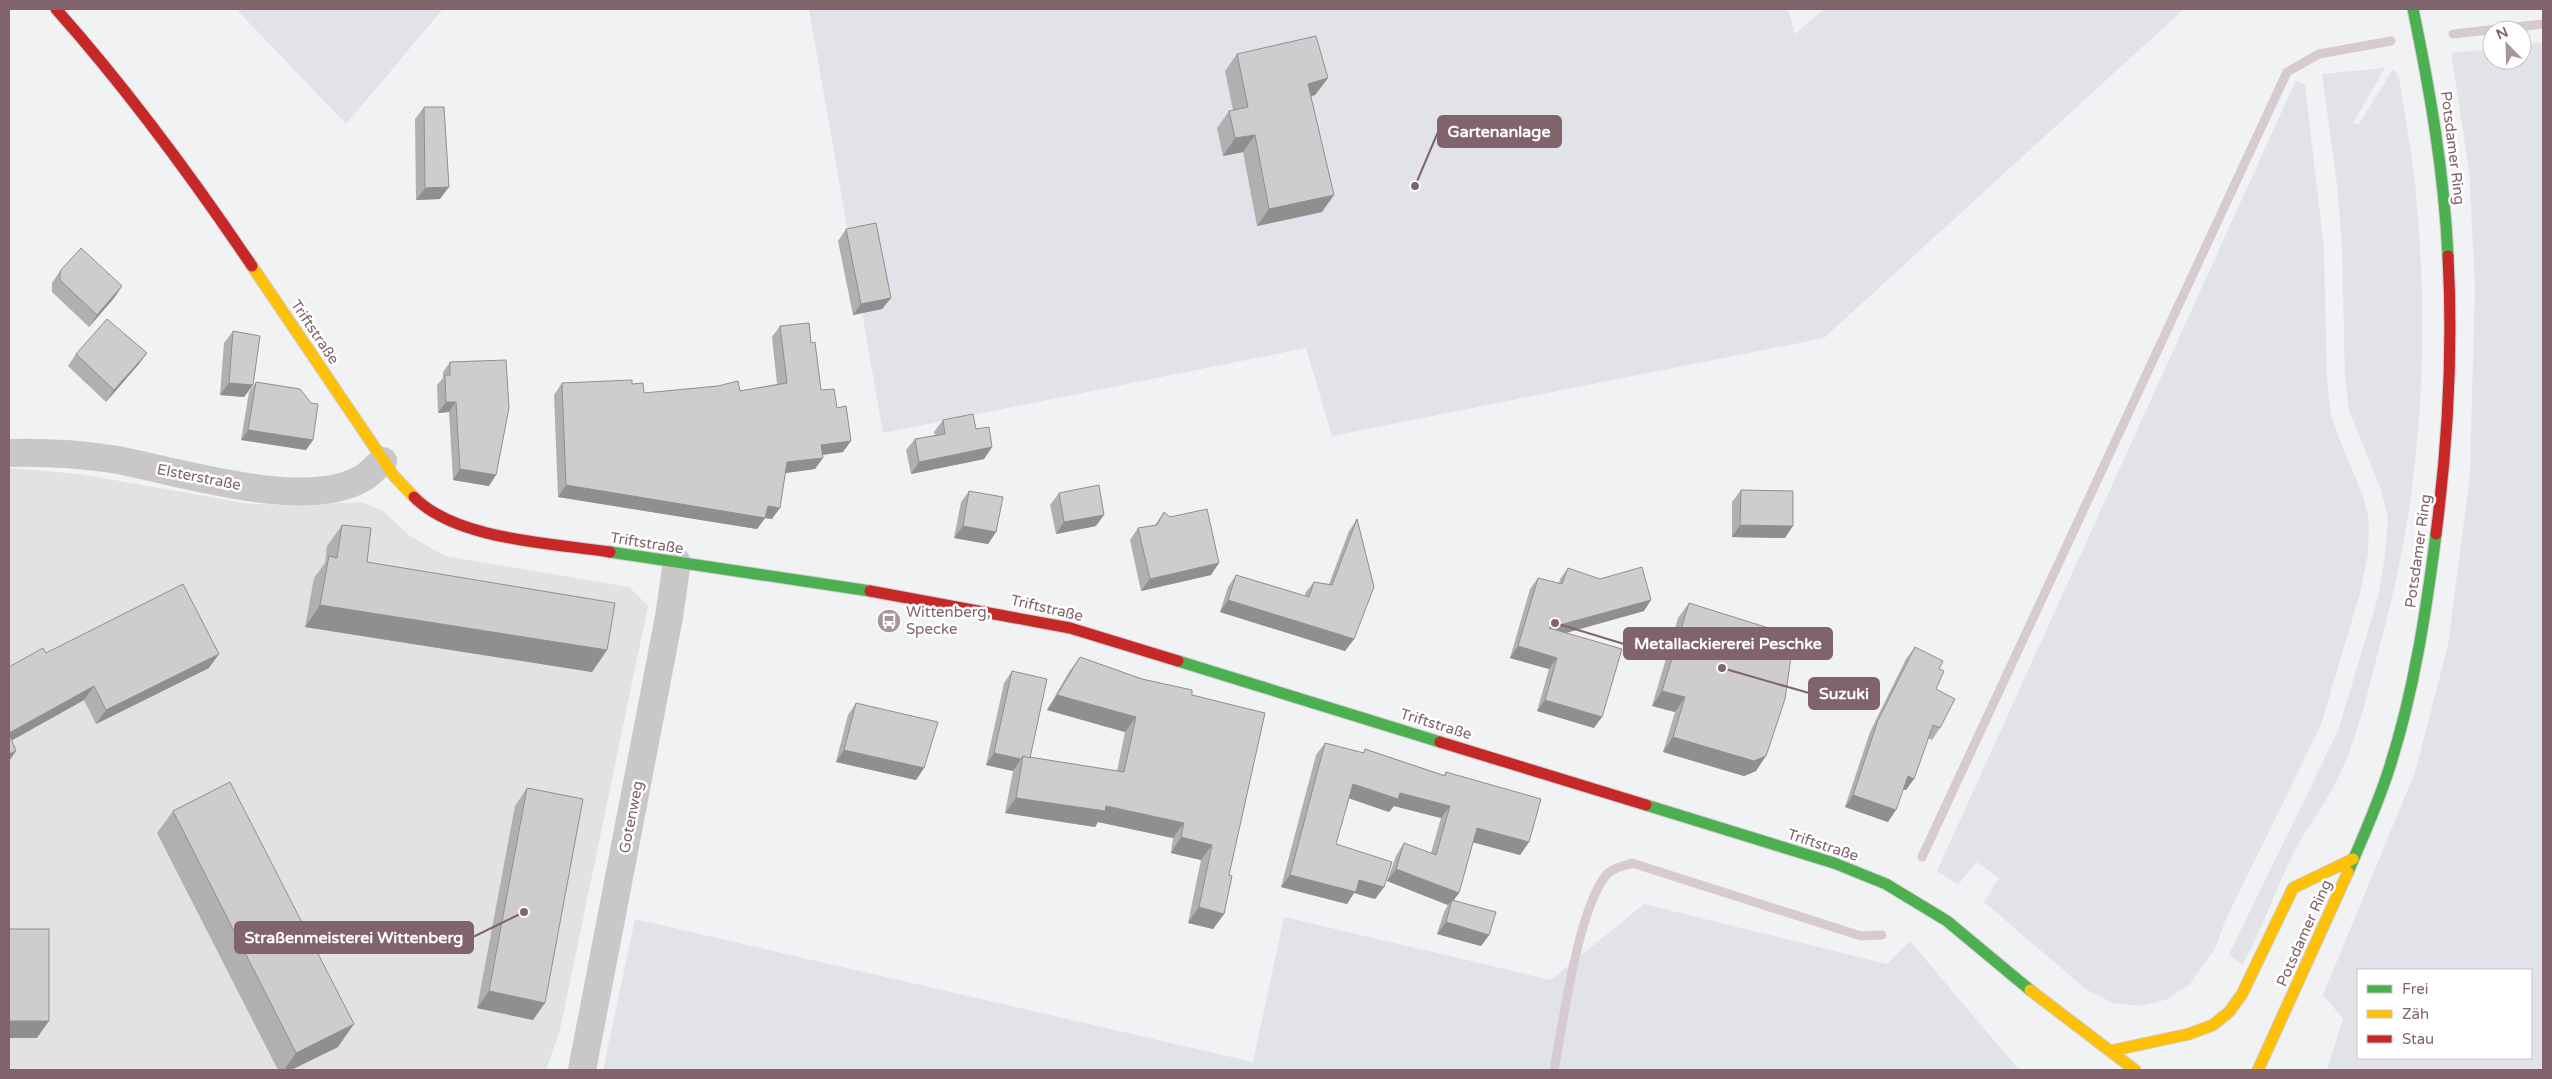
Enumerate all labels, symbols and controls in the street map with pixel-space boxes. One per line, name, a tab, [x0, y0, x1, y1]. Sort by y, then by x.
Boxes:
north arrow	[2482, 20, 2532, 70]
text: N	[2494, 23, 2511, 44]
street label: Potsdamer Ring	[2437, 90, 2469, 206]
callout: Gartenanlage	[1438, 116, 1561, 147]
text: Gartenanlage	[1448, 122, 1550, 142]
street label: Triftstraße	[287, 296, 343, 368]
street label: Elsterstraße	[156, 460, 242, 494]
street label: Potsdamer Ring	[2401, 493, 2435, 609]
street label: Triftstraße	[609, 528, 685, 558]
street label: Triftstraße	[1009, 591, 1085, 625]
place label: Wittenberg, Specke	[906, 603, 991, 638]
bus stop icon: Wittenberg, Specke	[876, 608, 902, 634]
callout: Metallackiererei Peschke	[1624, 628, 1832, 659]
text: Metallackiererei Peschke	[1634, 634, 1822, 654]
callout: Suzuki	[1809, 678, 1879, 709]
text: Suzuki	[1819, 684, 1869, 704]
street label: Triftstraße	[1398, 705, 1474, 743]
street label: Gotenweg	[615, 779, 647, 855]
street label: Triftstraße	[1785, 825, 1861, 865]
street label: Potsdamer Ring	[2272, 877, 2336, 989]
callout: Straßenmeisterei Wittenberg	[235, 922, 473, 953]
text: Straßenmeisterei Wittenberg	[245, 928, 463, 948]
legend	[2357, 969, 2532, 1059]
text: Frei	[2402, 980, 2428, 998]
text: Zäh	[2402, 1005, 2429, 1023]
text: Stau	[2402, 1030, 2434, 1048]

